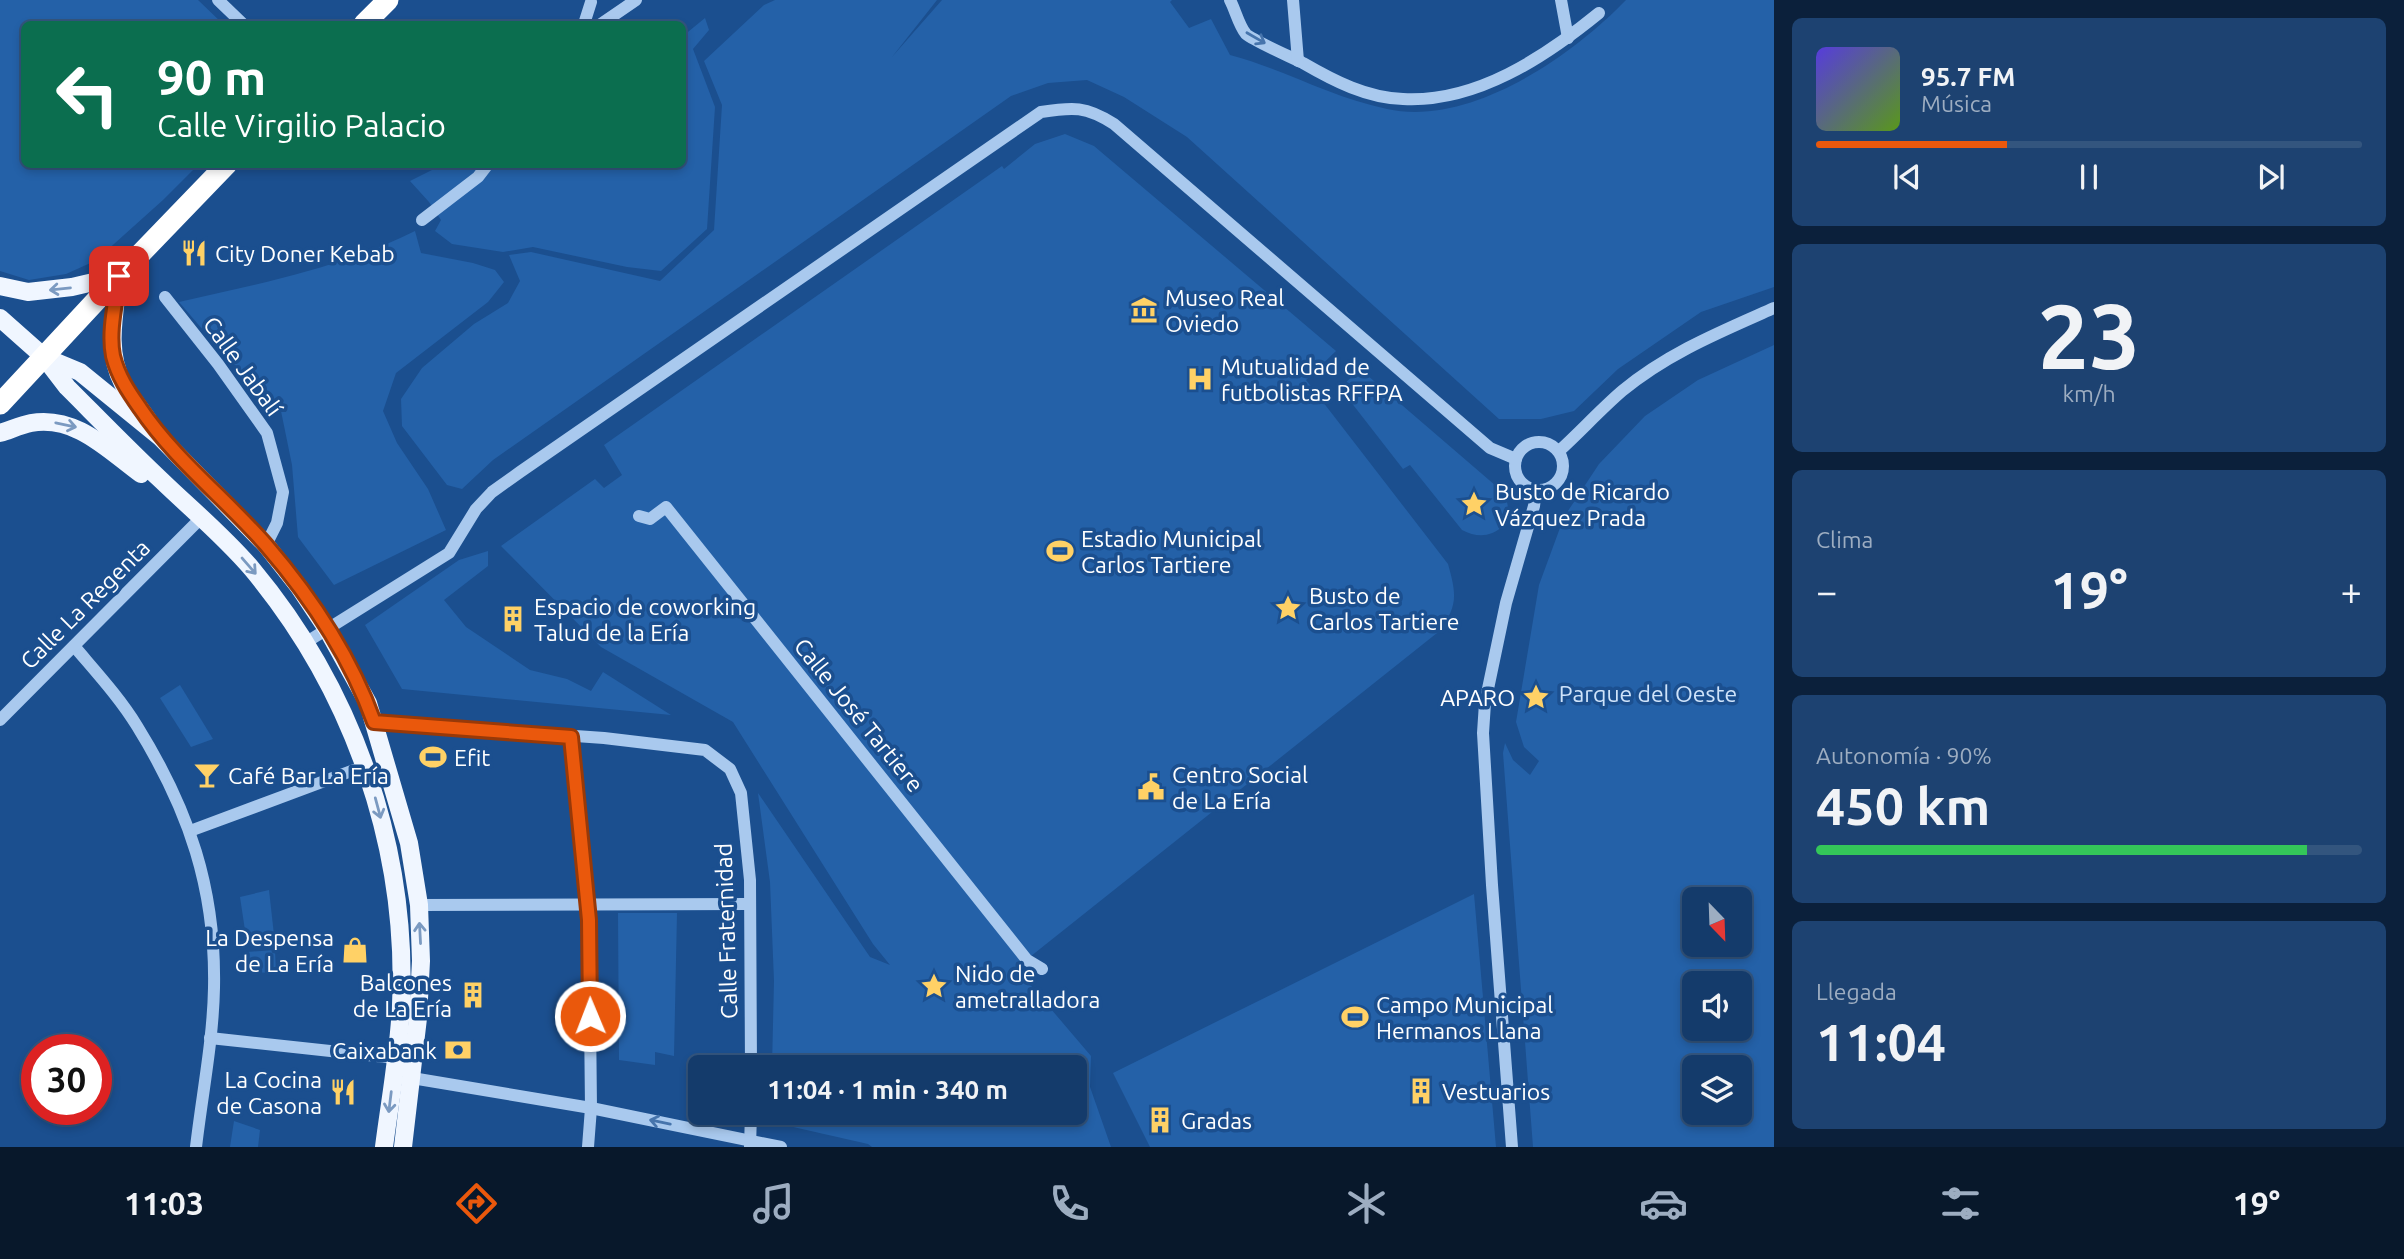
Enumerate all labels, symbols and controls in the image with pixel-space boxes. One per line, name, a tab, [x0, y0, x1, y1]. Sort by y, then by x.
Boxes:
one-way arrow	[1246, 31, 1266, 45]
icon: left	[42, 49, 133, 140]
text: 90 m	[157, 49, 266, 104]
text: 95.7 FM	[1921, 62, 2015, 91]
text: Música	[1921, 91, 1992, 116]
text: Calle Virgilio Palacio	[157, 107, 446, 143]
icon: previous	[1888, 158, 1926, 196]
icon: pause	[2070, 158, 2108, 196]
icon: next	[2252, 158, 2290, 196]
restaurant icon: City Doner Kebab	[179, 238, 209, 268]
place label: City Doner Kebab	[215, 241, 395, 266]
pin	[89, 246, 149, 306]
icon: arrive	[100, 257, 138, 295]
one-way arrow	[49, 282, 72, 295]
text: 23	[2038, 284, 2140, 386]
place label: Museo Real Oviedo	[1165, 285, 1284, 336]
museum icon: Museo Real Oviedo	[1129, 295, 1159, 325]
street label: Calle Jabalí	[199, 312, 287, 421]
place label: Mutualidad de futbolistas RFFPA	[1221, 354, 1403, 405]
hospital icon: Mutualidad de futbolistas RFFPA	[1185, 364, 1215, 394]
text: km/h	[2062, 381, 2116, 406]
one-way arrow	[54, 418, 77, 432]
place label: Busto de Ricardo Vázquez Prada	[1495, 479, 1670, 530]
place icon: Busto de Ricardo Vázquez Prada	[1459, 489, 1489, 519]
place label: Estadio Municipal Carlos Tartiere	[1081, 526, 1262, 577]
text: Clima	[1816, 527, 1873, 552]
street label: Calle La Regenta	[15, 534, 155, 674]
sports icon: Estadio Municipal Carlos Tartiere	[1045, 536, 1075, 566]
one-way arrow	[241, 557, 257, 575]
text: 19°	[2050, 561, 2128, 619]
text: −	[1816, 570, 1837, 612]
text: +	[2341, 570, 2362, 612]
place label: Busto de Carlos Tartiere	[1309, 583, 1460, 634]
place icon: Busto de Carlos Tartiere	[1273, 593, 1303, 623]
place label: Espacio de coworking Talud de la Ería	[534, 594, 756, 645]
building icon: Espacio de coworking Talud de la Ería	[498, 604, 528, 634]
street label: Calle José Tartiere	[790, 633, 928, 797]
park label: Parque del Oeste	[1559, 681, 1737, 706]
place icon: APARO	[1521, 682, 1551, 712]
place label: APARO	[1440, 685, 1515, 710]
sports icon: Efit	[418, 742, 448, 772]
text: Autonomía · 90%	[1816, 743, 1992, 768]
place label: Efit	[454, 745, 490, 770]
bar icon: Café Bar La Ería	[192, 760, 222, 790]
place label: Centro Social de La Ería	[1172, 762, 1308, 813]
place label: Café Bar La Ería	[228, 763, 389, 788]
public building icon: Centro Social de La Ería	[1136, 772, 1166, 802]
text: 450 km	[1816, 777, 1990, 835]
one-way arrow	[373, 797, 386, 819]
street label: Calle Fraternidad	[710, 843, 742, 1019]
north arrow	[1682, 887, 1752, 957]
map controls	[1682, 887, 1752, 1125]
one-way arrow	[413, 922, 426, 944]
place label: La Despensa de La Ería	[205, 925, 334, 976]
shop icon: La Despensa de La Ería	[340, 935, 370, 965]
place label: Nido de ametralladora	[955, 961, 1100, 1012]
place label: Balcones de La Ería	[353, 970, 452, 1021]
place icon: Nido de ametralladora	[919, 971, 949, 1001]
button: sound	[1682, 971, 1752, 1041]
position arrow	[553, 979, 627, 1053]
text: Llegada	[1816, 979, 1897, 1004]
building icon: Balcones de La Ería	[458, 980, 488, 1010]
place label: Campo Municipal Hermanos Llana	[1376, 992, 1553, 1043]
sports icon: Campo Municipal Hermanos Llana	[1340, 1002, 1370, 1032]
text: 11:04	[1816, 1013, 1946, 1071]
speed limit sign: 30	[21, 1034, 112, 1125]
bank icon: Caixabank	[443, 1035, 473, 1065]
place label: Caixabank	[332, 1038, 437, 1063]
button: layers	[1682, 1055, 1752, 1125]
place label: La Cocina de Casona	[216, 1067, 322, 1118]
text: 11:04 · 1 min · 340 m	[767, 1075, 1008, 1104]
building icon: Vestuarios	[1406, 1076, 1436, 1106]
restaurant icon: La Cocina de Casona	[328, 1077, 358, 1107]
place label: Vestuarios	[1442, 1079, 1550, 1104]
one-way arrow	[383, 1090, 396, 1113]
building icon: Gradas	[1145, 1105, 1175, 1135]
place label: Gradas	[1181, 1108, 1252, 1133]
one-way arrow	[649, 1115, 672, 1129]
icon: directions	[452, 1179, 501, 1228]
icon: music	[749, 1179, 798, 1228]
icon: phone	[1045, 1179, 1094, 1228]
icon: climate	[1342, 1179, 1391, 1228]
icon: car	[1639, 1179, 1688, 1228]
icon: filters	[1936, 1179, 1985, 1228]
text: 11:03	[124, 1185, 204, 1221]
text: 19°	[2233, 1185, 2280, 1221]

